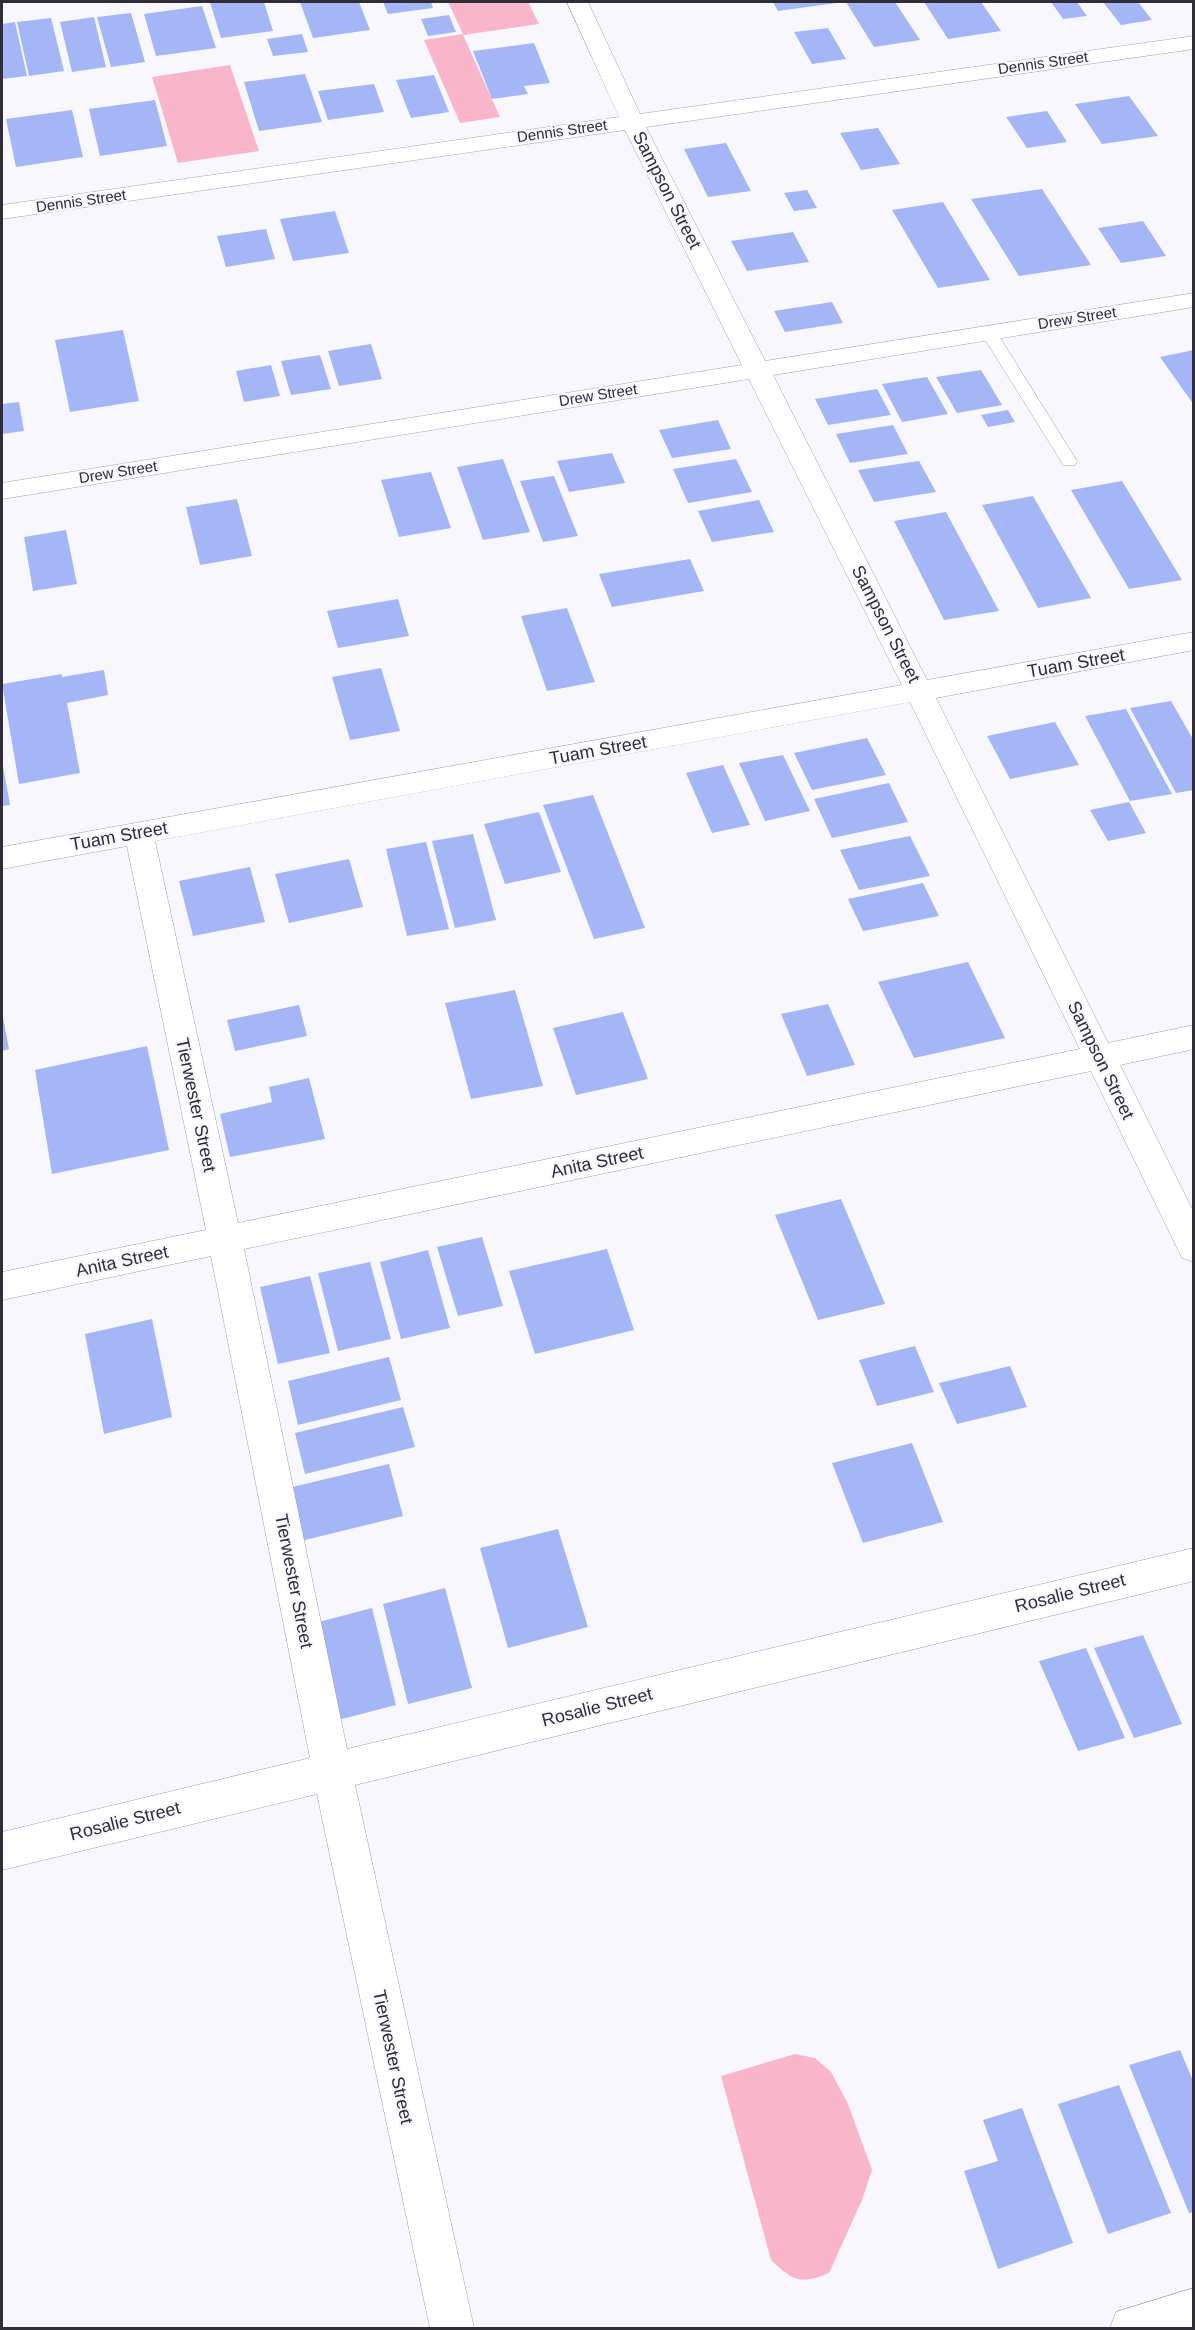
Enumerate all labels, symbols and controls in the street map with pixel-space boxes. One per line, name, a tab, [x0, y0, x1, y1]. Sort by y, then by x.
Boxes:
street label: Dennis Street	[997, 48, 1090, 77]
street label: Dennis Street	[516, 116, 609, 145]
street label: Sampson Street	[629, 128, 705, 252]
street label: Dennis Street	[35, 186, 128, 215]
street label: Drew Street	[1036, 303, 1118, 332]
street label: Drew Street	[557, 380, 639, 409]
street label: Drew Street	[77, 457, 159, 486]
street label: Sampson Street	[848, 562, 924, 686]
street label: Tuam Street	[1026, 645, 1126, 681]
street label: Tuam Street	[548, 732, 648, 768]
street label: Tuam Street	[69, 818, 169, 854]
street label: Sampson Street	[1064, 998, 1138, 1122]
street label: Tierwester Street	[172, 1036, 220, 1174]
street label: Anita Street	[549, 1142, 645, 1182]
street label: Anita Street	[74, 1241, 170, 1281]
street label: Tierwester Street	[271, 1512, 317, 1650]
street label: Rosalie Street	[1013, 1570, 1127, 1616]
street label: Rosalie Street	[540, 1684, 654, 1730]
street label: Rosalie Street	[68, 1798, 182, 1844]
street label: Tierwester Street	[369, 1988, 417, 2126]

